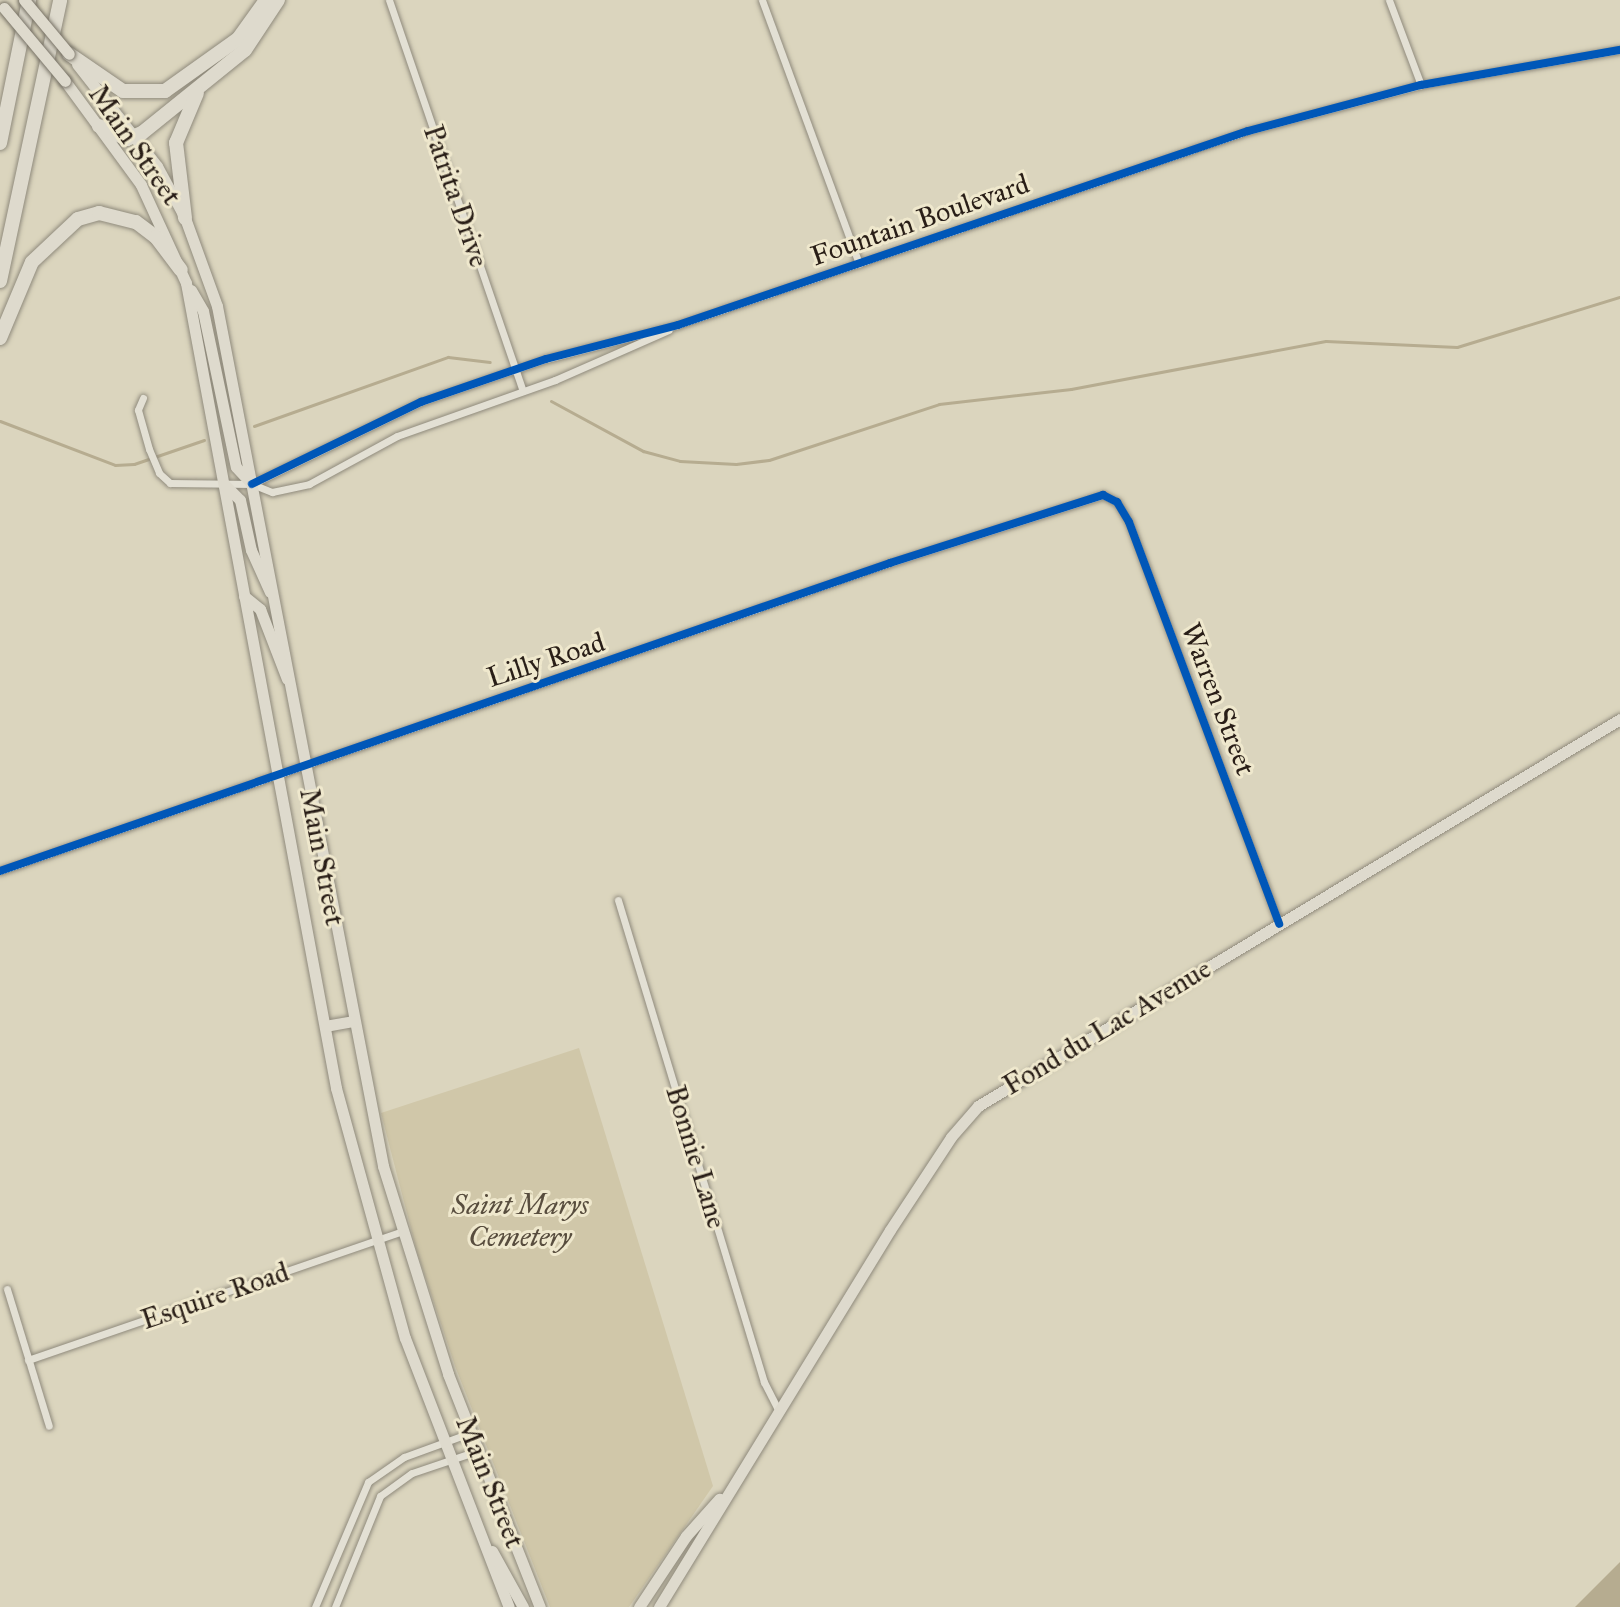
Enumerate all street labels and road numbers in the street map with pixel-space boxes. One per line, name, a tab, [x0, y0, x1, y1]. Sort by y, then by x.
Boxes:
street label: Main Street	[81, 78, 189, 212]
street label: Patrita Drive	[416, 121, 496, 271]
street label: Fountain Boulevard	[806, 167, 1034, 273]
street label: Warren Street	[1174, 618, 1262, 780]
street label: Lilly Road	[483, 625, 609, 695]
street label: Main Street	[292, 786, 352, 928]
street label: Fond du Lac Avenue	[997, 952, 1217, 1102]
street label: Bonnie Lane	[658, 1081, 734, 1233]
street label: Esquire Road	[137, 1255, 293, 1337]
street label: Main Street	[448, 1411, 532, 1553]

